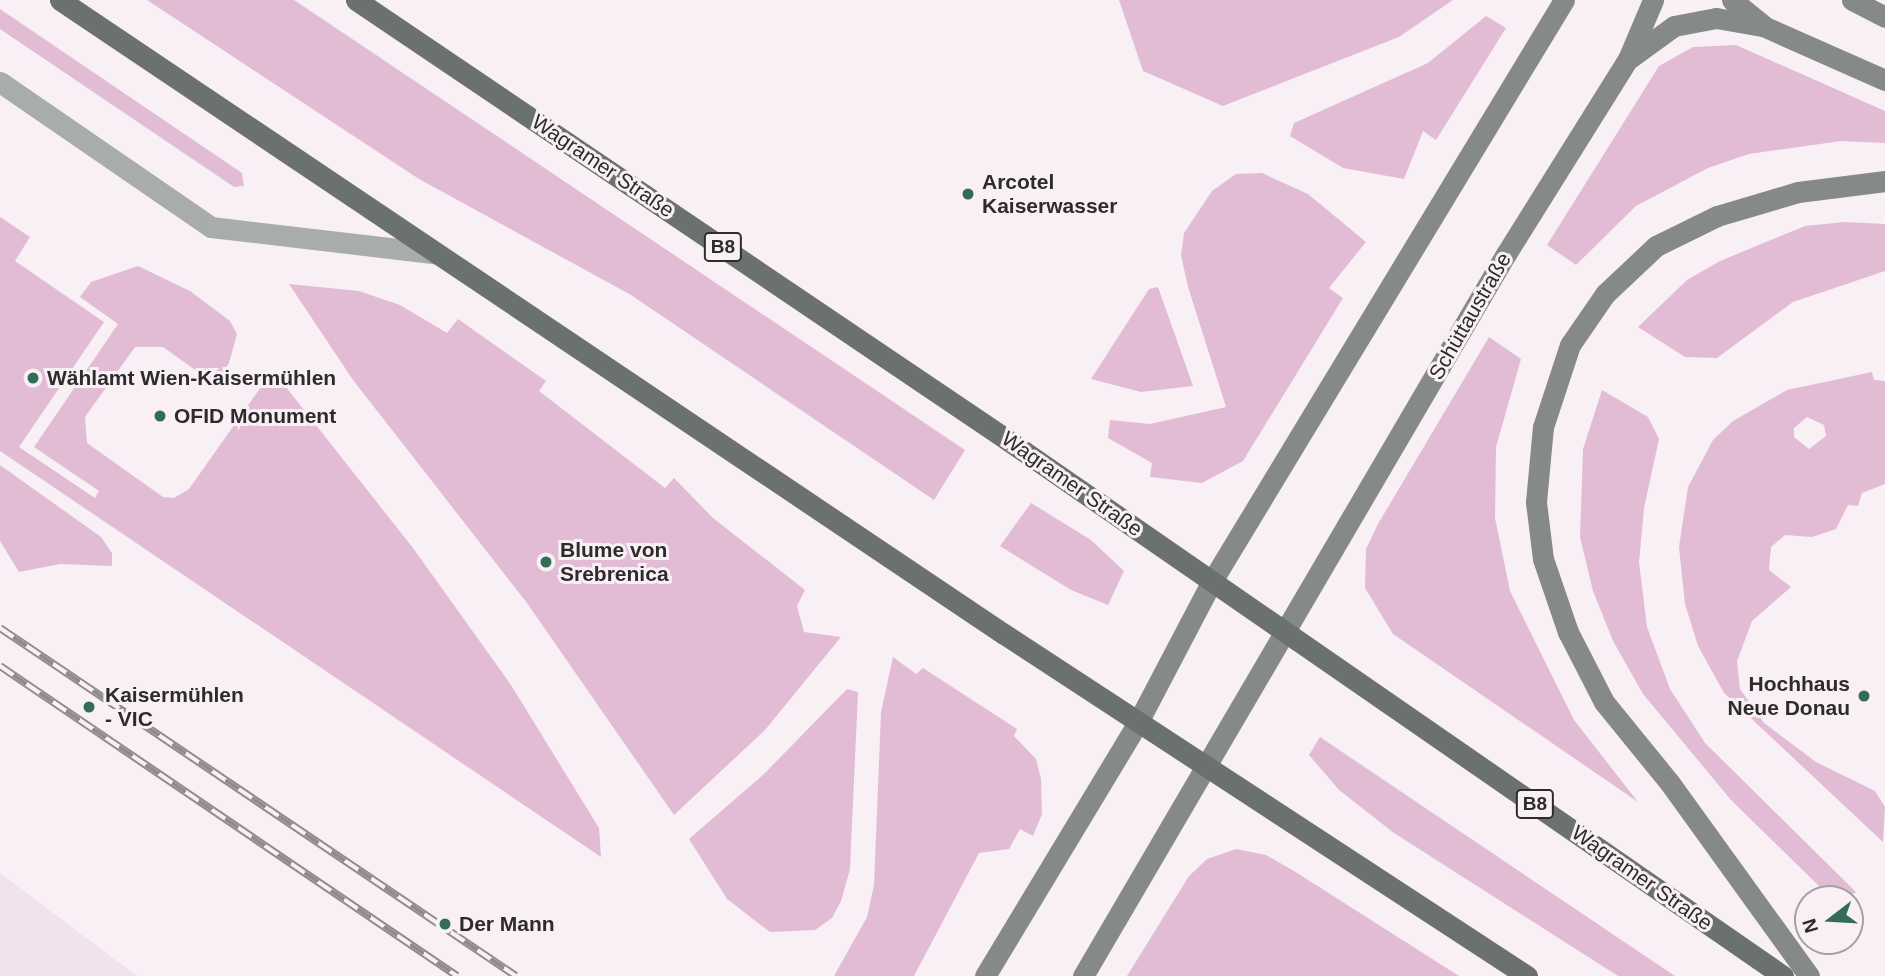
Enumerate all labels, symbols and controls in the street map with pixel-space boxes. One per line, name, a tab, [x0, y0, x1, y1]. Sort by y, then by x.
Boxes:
street label: Wagramer Straße	[527, 109, 679, 223]
place label: Arcotel Kaiserwasser	[982, 169, 1117, 219]
marker: Arcotel Kaiserwasser	[960, 186, 976, 202]
road number: B8	[704, 232, 742, 262]
street label: Schüttaustraße	[1423, 248, 1517, 384]
place label: Wählamt Wien-Kaisermühlen	[47, 365, 336, 391]
marker: Wählamt Wien-Kaisermühlen	[25, 370, 41, 386]
place label: OFID Monument	[174, 403, 336, 429]
marker: OFID Monument	[152, 408, 168, 424]
street label: Wagramer Straße	[997, 426, 1147, 542]
place label: Blume von Srebrenica	[560, 537, 669, 587]
marker: Blume von Srebrenica	[538, 554, 554, 570]
place label: Hochhaus Neue Donau	[1727, 671, 1850, 721]
place label: Kaisermühlen - VIC	[105, 682, 244, 732]
marker: Hochhaus Neue Donau	[1856, 688, 1872, 704]
marker: Kaisermühlen - VIC	[79, 697, 99, 717]
road number: B8	[1516, 789, 1554, 820]
street label: Wagramer Straße	[1567, 820, 1717, 936]
north arrow	[1794, 885, 1864, 955]
place label: Der Mann	[459, 911, 555, 937]
marker: Der Mann	[437, 916, 453, 932]
text: N	[1798, 916, 1822, 935]

